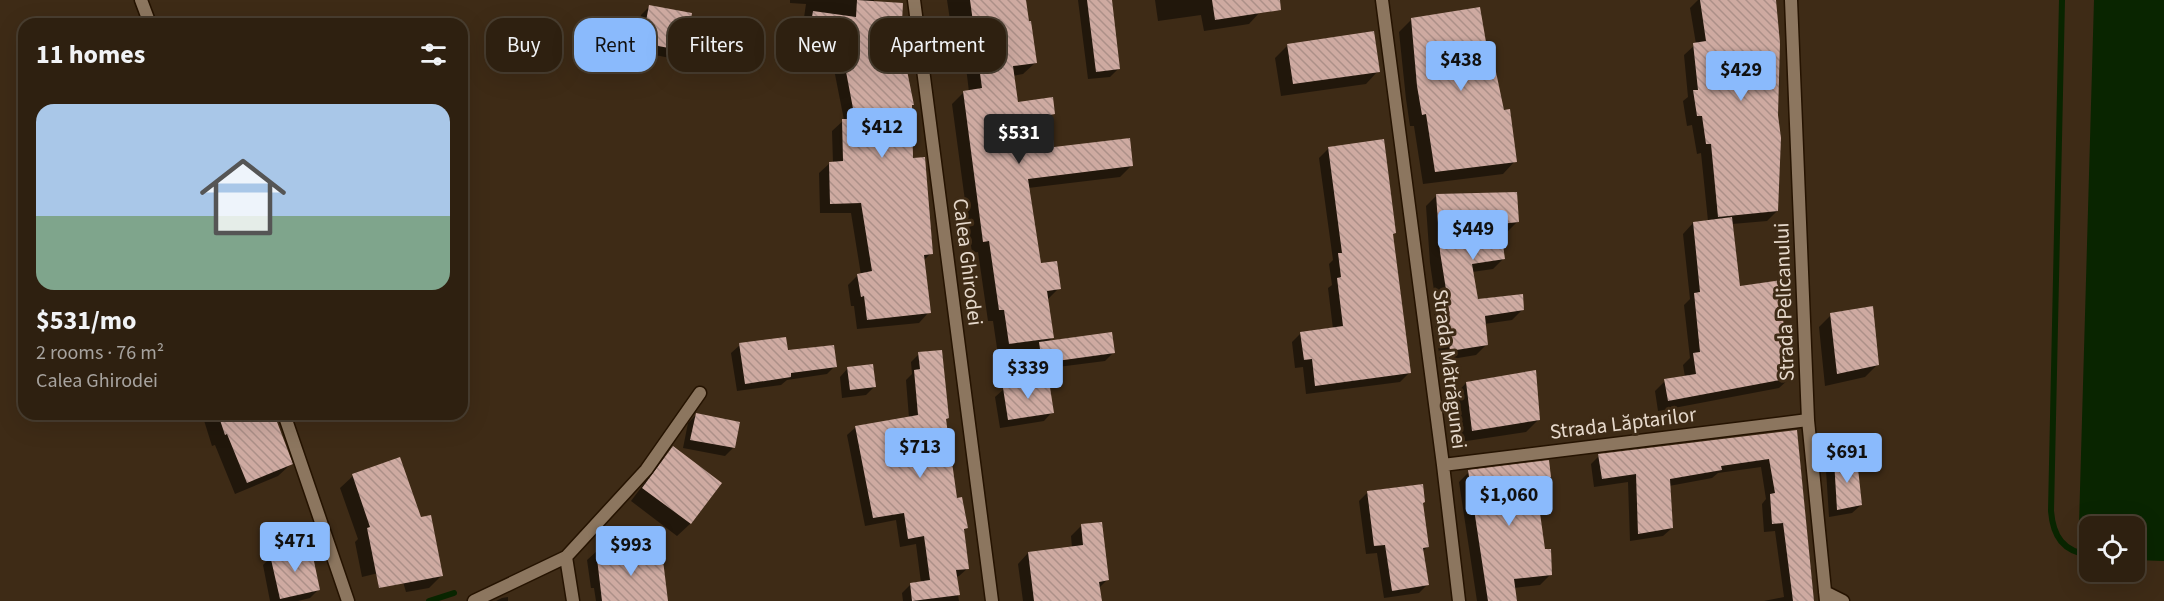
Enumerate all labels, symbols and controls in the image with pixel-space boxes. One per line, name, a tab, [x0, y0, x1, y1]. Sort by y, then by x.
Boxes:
chip: Buy	[486, 18, 562, 72]
chip: Rent	[574, 18, 656, 72]
chip: Filters	[668, 18, 764, 72]
chip: New	[776, 18, 858, 72]
chip: Apartment	[870, 18, 1006, 72]
text: 11 homes	[36, 36, 145, 73]
icon: filters	[417, 38, 450, 71]
pin: $438	[1425, 41, 1497, 92]
text: $438	[1440, 46, 1482, 74]
pin: $429	[1705, 51, 1777, 102]
text: $429	[1720, 56, 1762, 84]
pin: $412	[846, 108, 918, 159]
text: $412	[861, 113, 903, 141]
pin: $531	[983, 114, 1055, 165]
text: $531	[998, 119, 1040, 147]
icon: home	[189, 143, 297, 251]
street label: Calea Ghirodei	[945, 197, 991, 327]
pin: $449	[1437, 210, 1509, 261]
text: $449	[1452, 215, 1494, 243]
street label: Strada Pelicanului	[1766, 222, 1802, 382]
street label: Strada Mătrăgunei	[1425, 287, 1475, 451]
text: $531/mo	[36, 302, 136, 339]
text: 2 rooms · 76 m²	[36, 339, 164, 367]
pin: $339	[992, 349, 1064, 400]
text: $339	[1007, 354, 1049, 382]
text: Calea Ghirodei	[36, 367, 158, 395]
street label: Strada Lăptarilor	[1548, 399, 1699, 447]
pin: $713	[884, 428, 956, 479]
text: $713	[899, 433, 941, 461]
pin: $691	[1811, 433, 1883, 484]
text: $691	[1826, 438, 1868, 466]
pin: $1,060	[1460, 476, 1558, 527]
text: $1,060	[1480, 481, 1538, 509]
map controls	[2079, 516, 2145, 582]
button: locate	[2079, 516, 2145, 582]
pin: $471	[259, 522, 331, 573]
pin: $993	[595, 526, 667, 577]
text: $471	[274, 527, 316, 555]
text: $993	[610, 531, 652, 559]

